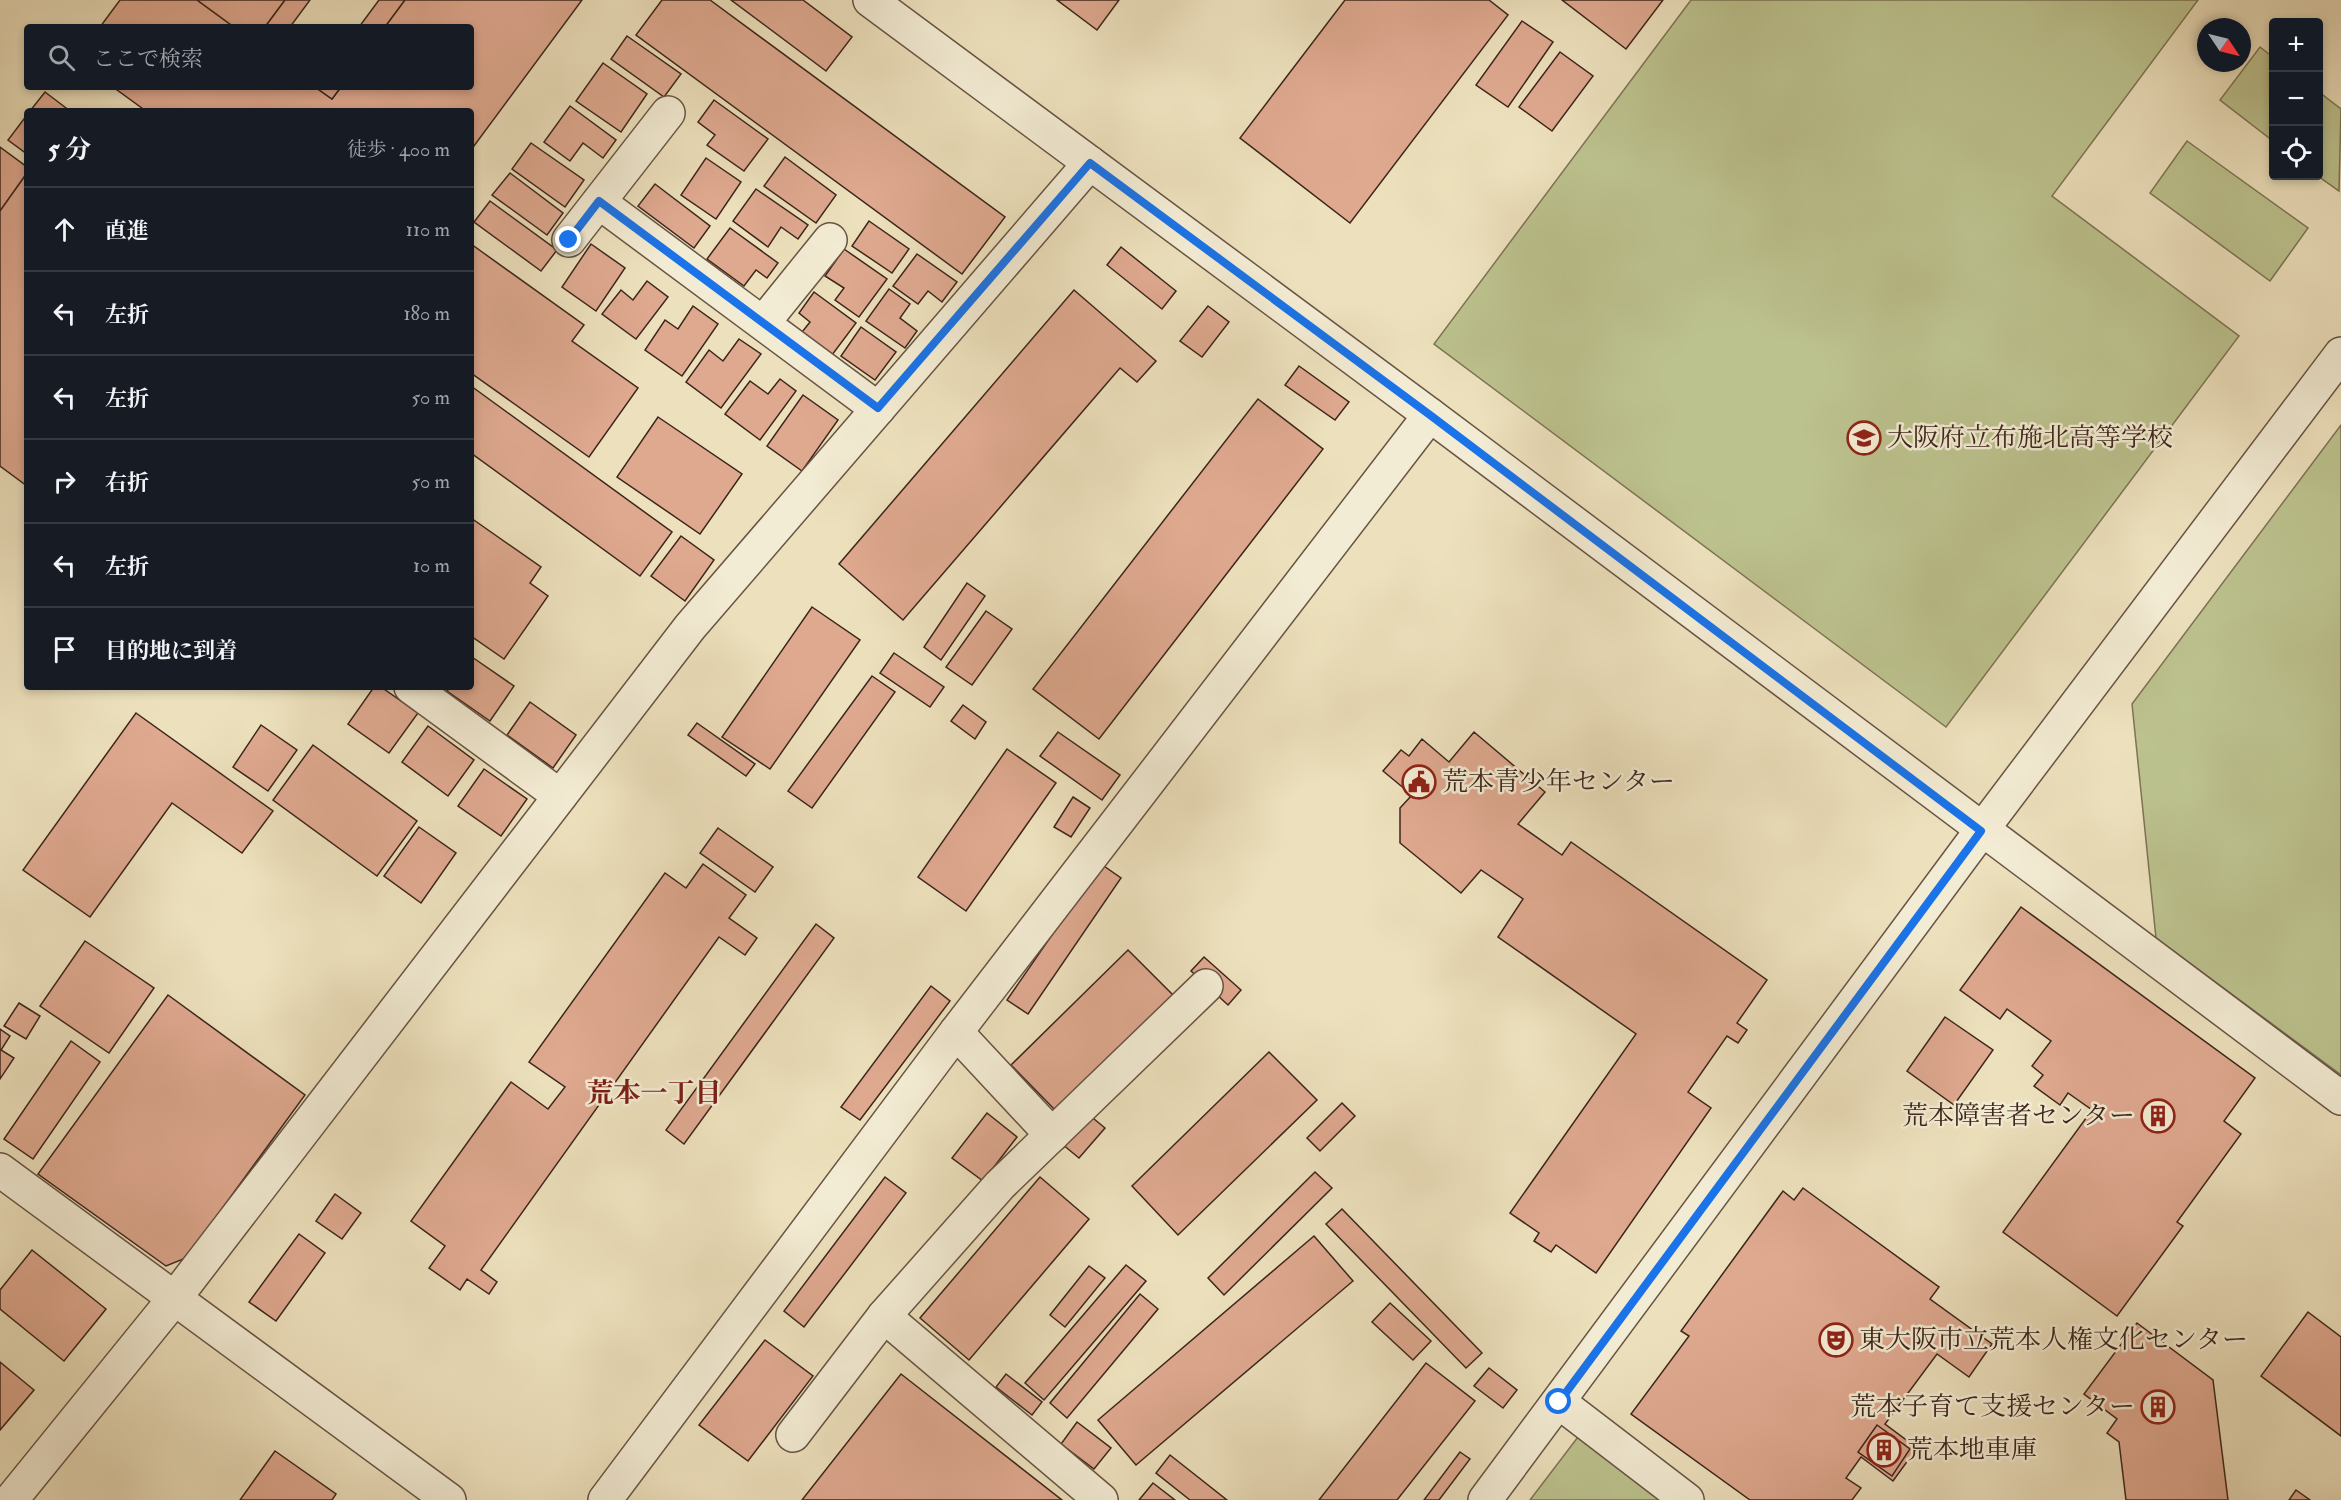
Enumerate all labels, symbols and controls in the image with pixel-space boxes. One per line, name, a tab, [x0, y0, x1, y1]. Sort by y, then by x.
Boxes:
north arrow	[2197, 18, 2251, 72]
map controls	[2269, 18, 2323, 180]
button: +	[2269, 18, 2323, 72]
search box	[24, 24, 474, 90]
icon: search	[45, 41, 78, 74]
text: ここで検索	[93, 45, 203, 73]
button: −	[2269, 72, 2323, 126]
button: locate	[2269, 126, 2323, 180]
text: 5 分	[48, 134, 91, 166]
text: 徒歩 · 400 m	[347, 137, 450, 162]
icon: ahead	[48, 213, 81, 246]
text: 直進	[105, 217, 149, 245]
text: 110 m	[406, 217, 450, 242]
route end	[555, 226, 581, 252]
icon: left	[48, 297, 81, 330]
text: 左折	[105, 301, 149, 329]
text: 180 m	[403, 301, 450, 326]
icon: left	[48, 381, 81, 414]
text: 左折	[105, 385, 149, 413]
text: 50 m	[411, 385, 450, 410]
school or university icon: 大阪府立布施北高等学校	[1846, 420, 1882, 456]
place label: 大阪府立布施北高等学校	[1887, 422, 2173, 454]
icon: right	[48, 465, 81, 498]
text: 右折	[105, 469, 149, 497]
text: 50 m	[411, 469, 450, 494]
icon: left	[48, 549, 81, 582]
text: 左折	[105, 553, 149, 581]
text: 10 m	[413, 553, 450, 578]
icon: arrive	[48, 633, 81, 666]
text: 目的地に到着	[105, 637, 237, 665]
public building icon: 荒本青少年センター	[1401, 764, 1437, 800]
place label: 荒本青少年センター	[1442, 766, 1675, 798]
district label: 荒本一丁目	[587, 1077, 722, 1110]
building icon: 荒本障害者センター	[2140, 1098, 2176, 1134]
place label: 荒本障害者センター	[1902, 1100, 2135, 1132]
theatre icon: 東大阪市立荒本人権文化センター	[1818, 1322, 1854, 1358]
place label: 東大阪市立荒本人権文化センター	[1859, 1324, 2248, 1356]
route start	[1545, 1388, 1571, 1414]
building icon: 荒本子育て支援センター	[2140, 1389, 2176, 1425]
place label: 荒本子育て支援センター	[1850, 1391, 2135, 1423]
building icon: 荒本地車庫	[1866, 1432, 1902, 1468]
place label: 荒本地車庫	[1907, 1434, 2037, 1466]

